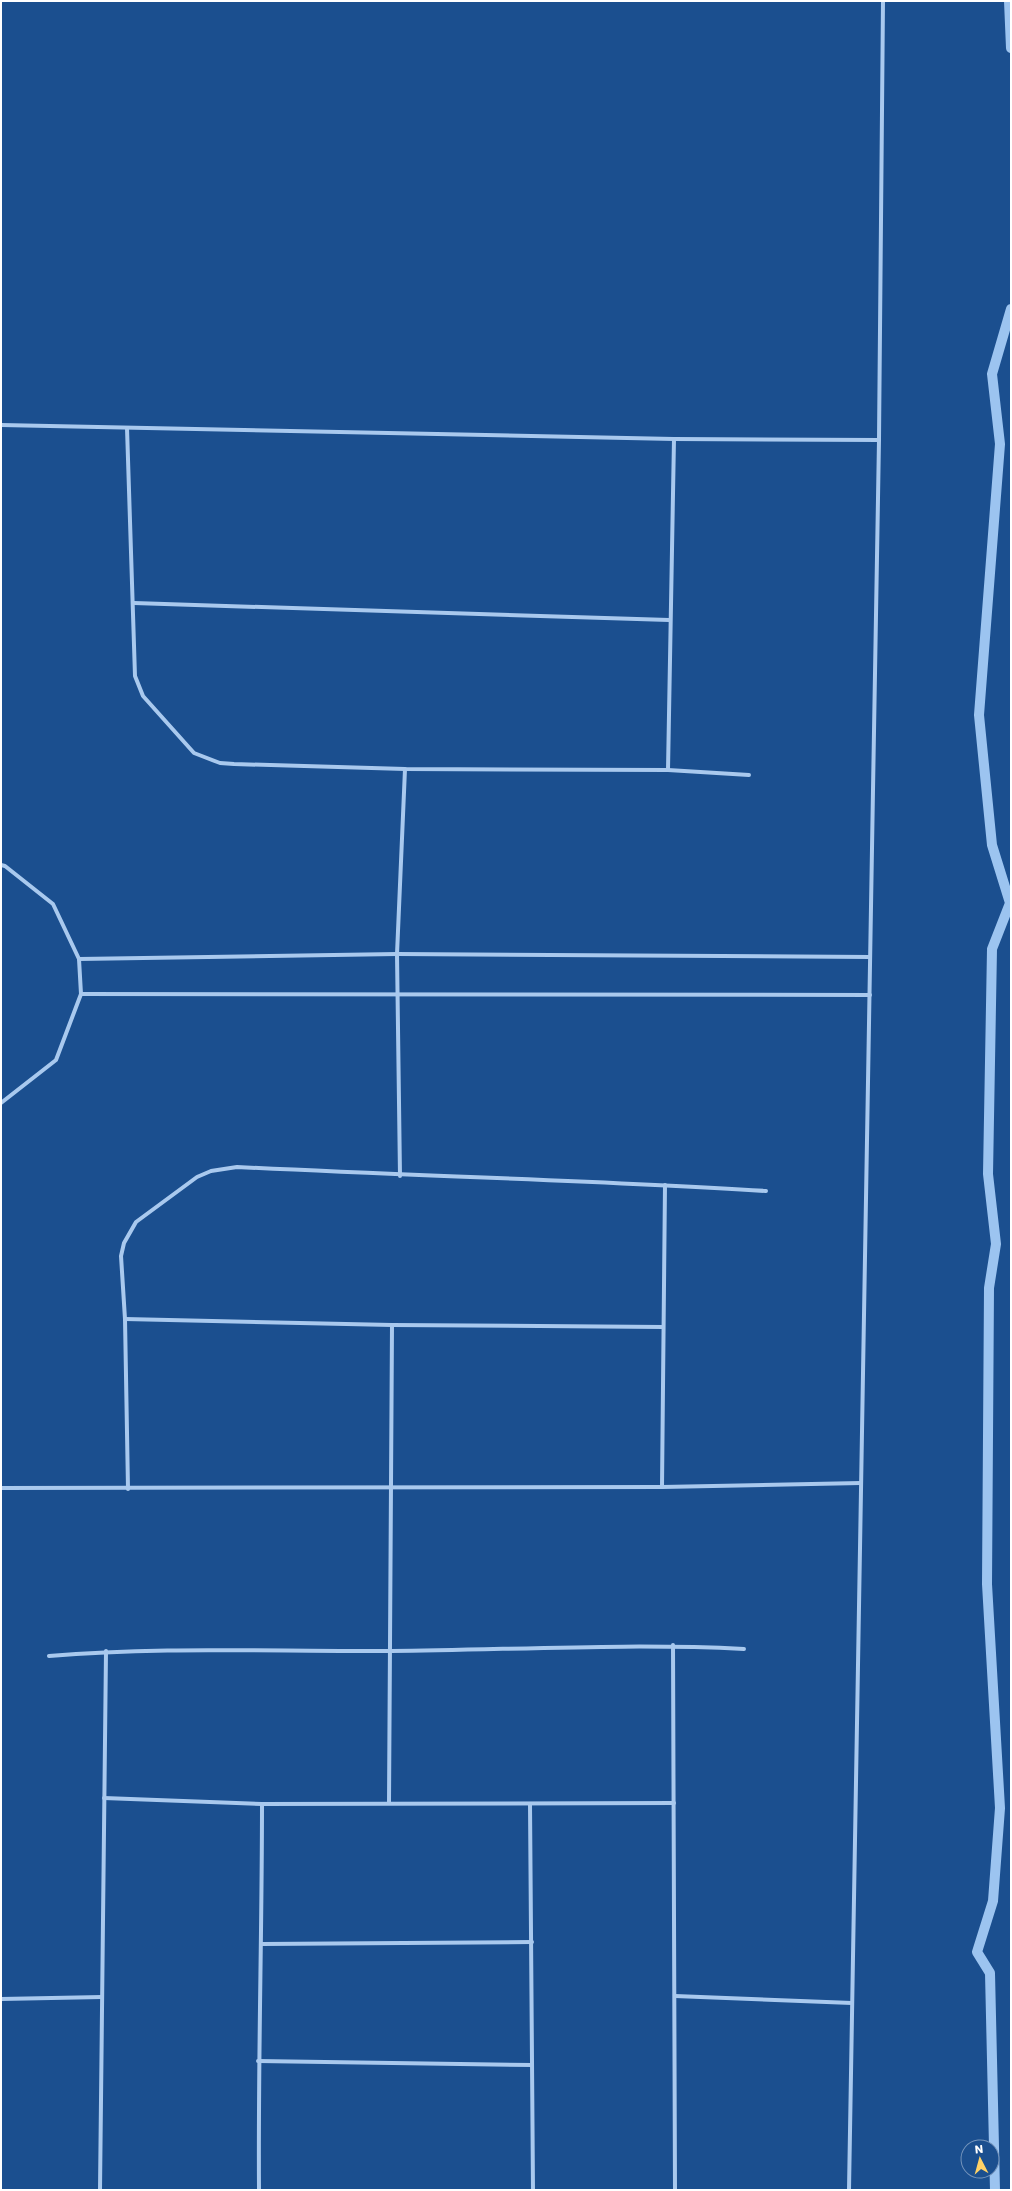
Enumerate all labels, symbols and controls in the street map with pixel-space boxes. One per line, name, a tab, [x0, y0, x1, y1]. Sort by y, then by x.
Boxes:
north arrow	[960, 2139, 1000, 2179]
text: N	[974, 2141, 984, 2157]

